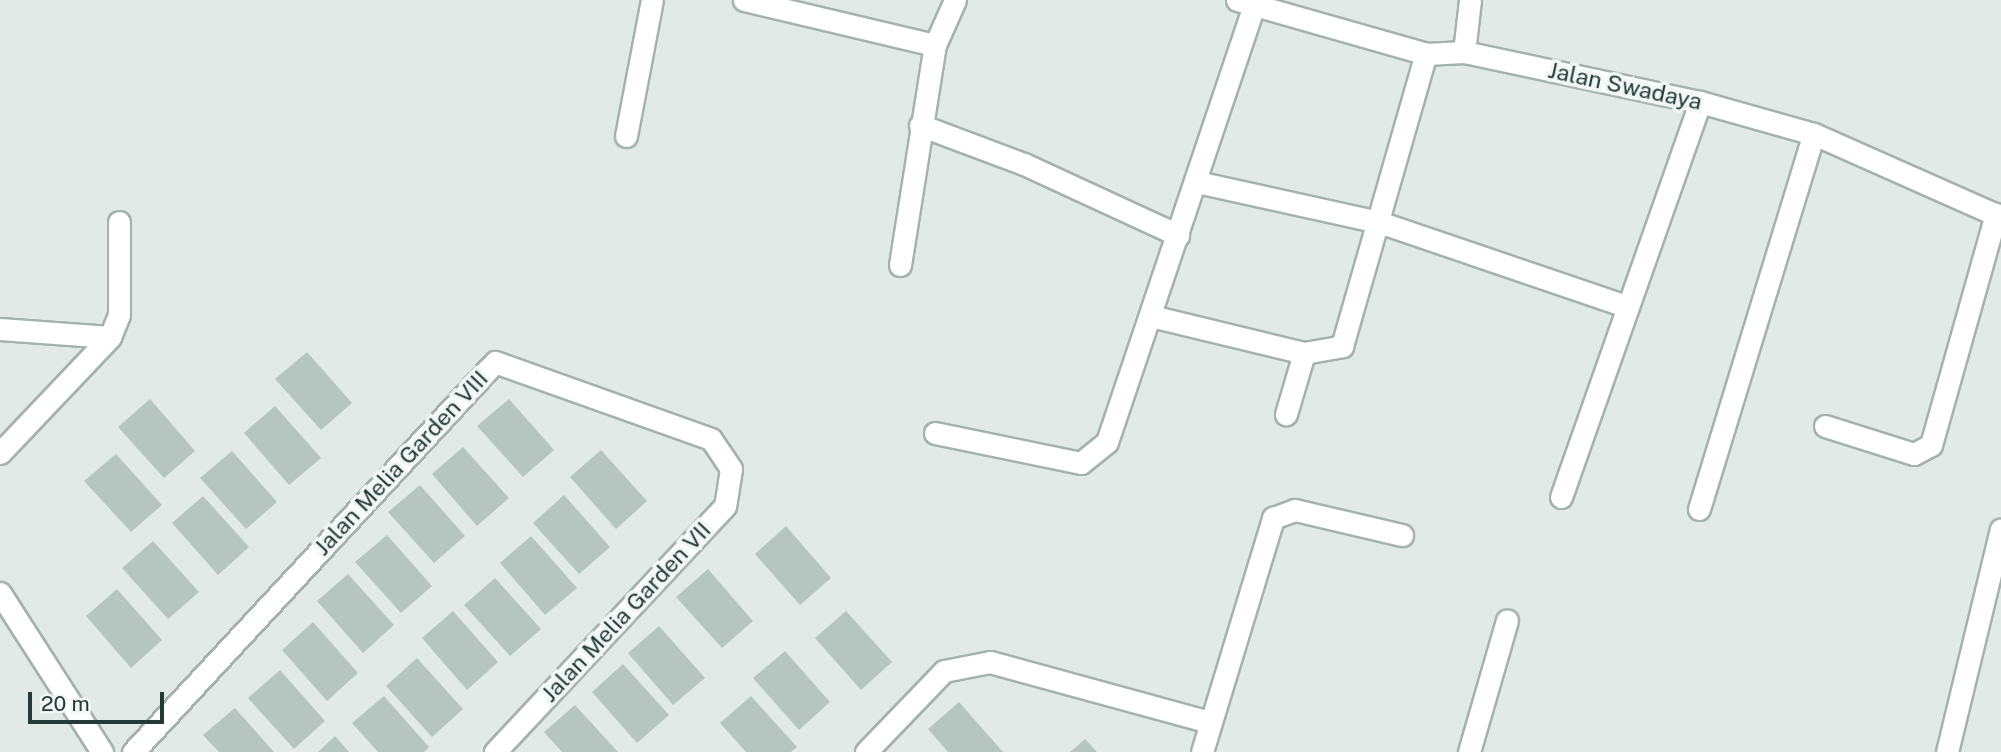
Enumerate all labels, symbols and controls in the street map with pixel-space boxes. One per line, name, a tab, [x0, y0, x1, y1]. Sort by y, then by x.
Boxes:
street label: Jalan Swadaya	[1545, 56, 1705, 116]
street label: Jalan Melia Garden VIII	[308, 365, 494, 561]
street label: Jalan Melia Garden VII	[535, 516, 717, 708]
scale bar	[32, 678, 168, 722]
text: 20 m	[41, 691, 90, 716]

